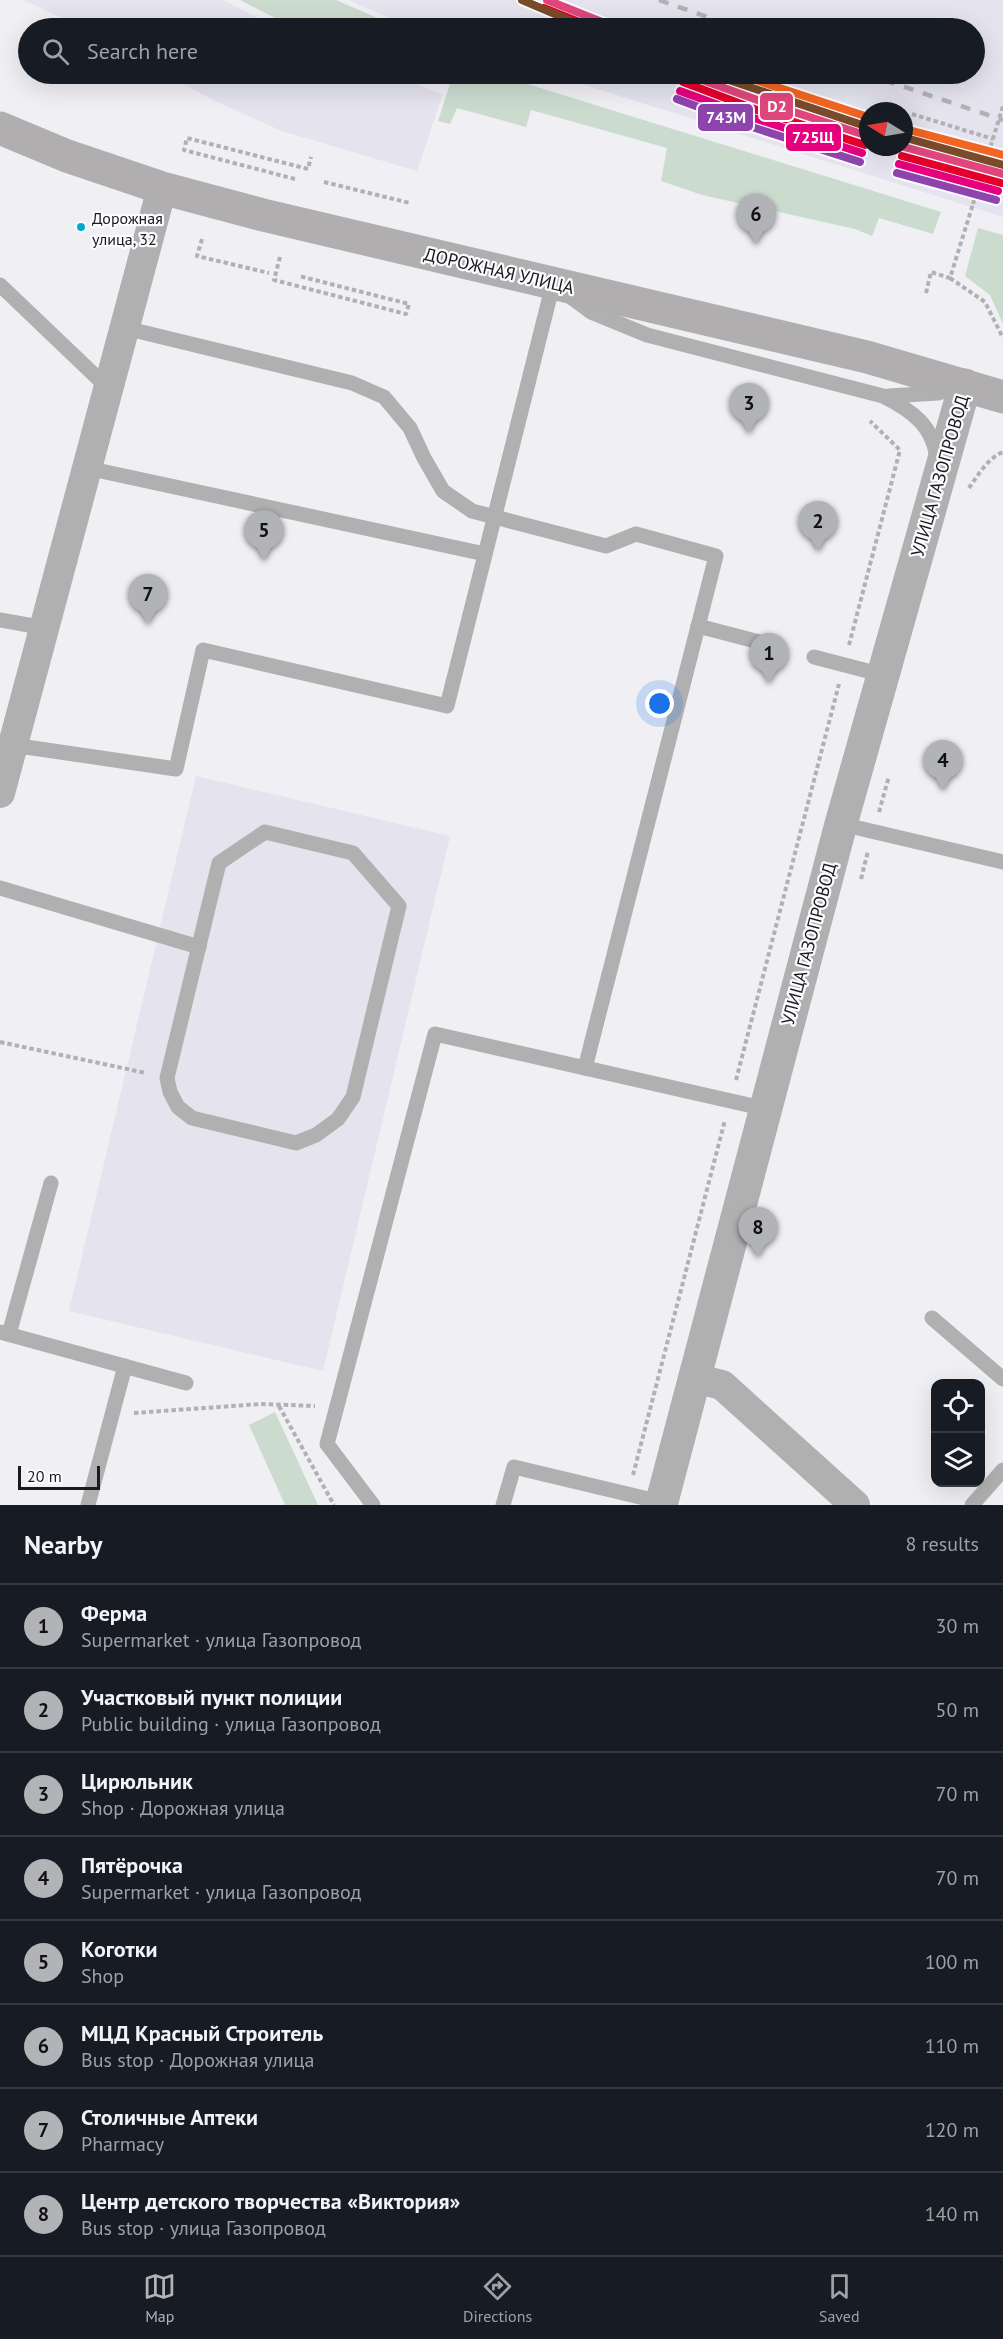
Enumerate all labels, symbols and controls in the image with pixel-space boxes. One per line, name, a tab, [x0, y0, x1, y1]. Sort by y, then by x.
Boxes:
search box	[18, 18, 985, 84]
icon: search	[39, 35, 72, 68]
text: Search here	[87, 37, 198, 65]
line badge: D2	[759, 92, 794, 121]
text: D2	[767, 96, 787, 116]
north arrow	[859, 102, 913, 156]
line badge: 743М	[697, 103, 754, 132]
text: 743М	[706, 107, 746, 127]
line badge: 725Щ	[785, 123, 842, 152]
text: 725Щ	[792, 127, 834, 147]
pin: 6	[736, 194, 776, 244]
place label: Дорожная улица, 32	[92, 208, 163, 249]
marker: Дорожная улица, 32	[75, 221, 87, 233]
street label: ДОРОЖНАЯ УЛИЦА	[422, 242, 577, 299]
pin: 3	[730, 384, 768, 433]
street label: УЛИЦА ГАЗОПРОВОД	[905, 392, 974, 559]
pin: 2	[798, 502, 838, 551]
pin: 5	[244, 510, 284, 560]
pin: 7	[128, 574, 168, 624]
pin: 1	[750, 634, 788, 683]
your location	[645, 689, 674, 718]
pin: 4	[924, 740, 962, 790]
street label: УЛИЦА ГАЗОПРОВОД	[776, 860, 841, 1028]
pin: 8	[738, 1208, 777, 1257]
map controls	[931, 1379, 985, 1487]
button: locate	[931, 1379, 985, 1433]
button: layers	[931, 1433, 985, 1487]
scale bar	[18, 1463, 100, 1490]
text: 20 m	[27, 1466, 62, 1486]
text: Nearby	[24, 1528, 102, 1561]
text: 8 results	[906, 1531, 979, 1557]
text: Ферма	[81, 1599, 147, 1627]
text: 1	[38, 1613, 49, 1639]
text: 30 m	[936, 1613, 979, 1639]
text: Supermarket · улица Газопровод	[81, 1627, 361, 1653]
text: Участковый пункт полиции	[81, 1683, 342, 1711]
text: 2	[38, 1697, 49, 1723]
text: 50 m	[936, 1697, 979, 1723]
text: Public building · улица Газопровод	[81, 1711, 381, 1737]
text: Цирюльник	[81, 1767, 193, 1795]
text: 3	[38, 1781, 49, 1807]
text: 70 m	[936, 1781, 979, 1807]
text: Shop · Дорожная улица	[81, 1795, 285, 1821]
text: Пятёрочка	[81, 1851, 183, 1879]
text: 4	[38, 1865, 49, 1891]
text: 70 m	[936, 1865, 979, 1891]
text: Supermarket · улица Газопровод	[81, 1879, 361, 1905]
text: Коготки	[81, 1935, 157, 1963]
text: 5	[38, 1949, 49, 1975]
text: 100 m	[925, 1949, 979, 1975]
text: Shop	[81, 1963, 124, 1989]
text: МЦД Красный Строитель	[81, 2019, 323, 2047]
text: 6	[38, 2033, 49, 2059]
text: 110 m	[925, 2033, 979, 2059]
text: Bus stop · Дорожная улица	[81, 2047, 314, 2073]
text: Столичные Аптеки	[81, 2103, 258, 2131]
text: 7	[38, 2117, 49, 2143]
text: 120 m	[925, 2117, 979, 2143]
text: Pharmacy	[81, 2131, 164, 2157]
text: Центр детского творчества «Виктория»	[81, 2187, 460, 2215]
text: 8	[38, 2201, 49, 2227]
text: 140 m	[925, 2201, 979, 2227]
text: Bus stop · улица Газопровод	[81, 2215, 326, 2241]
tab: Map	[143, 2270, 176, 2326]
tab: Directions	[463, 2270, 532, 2326]
tab: Saved	[819, 2270, 860, 2326]

